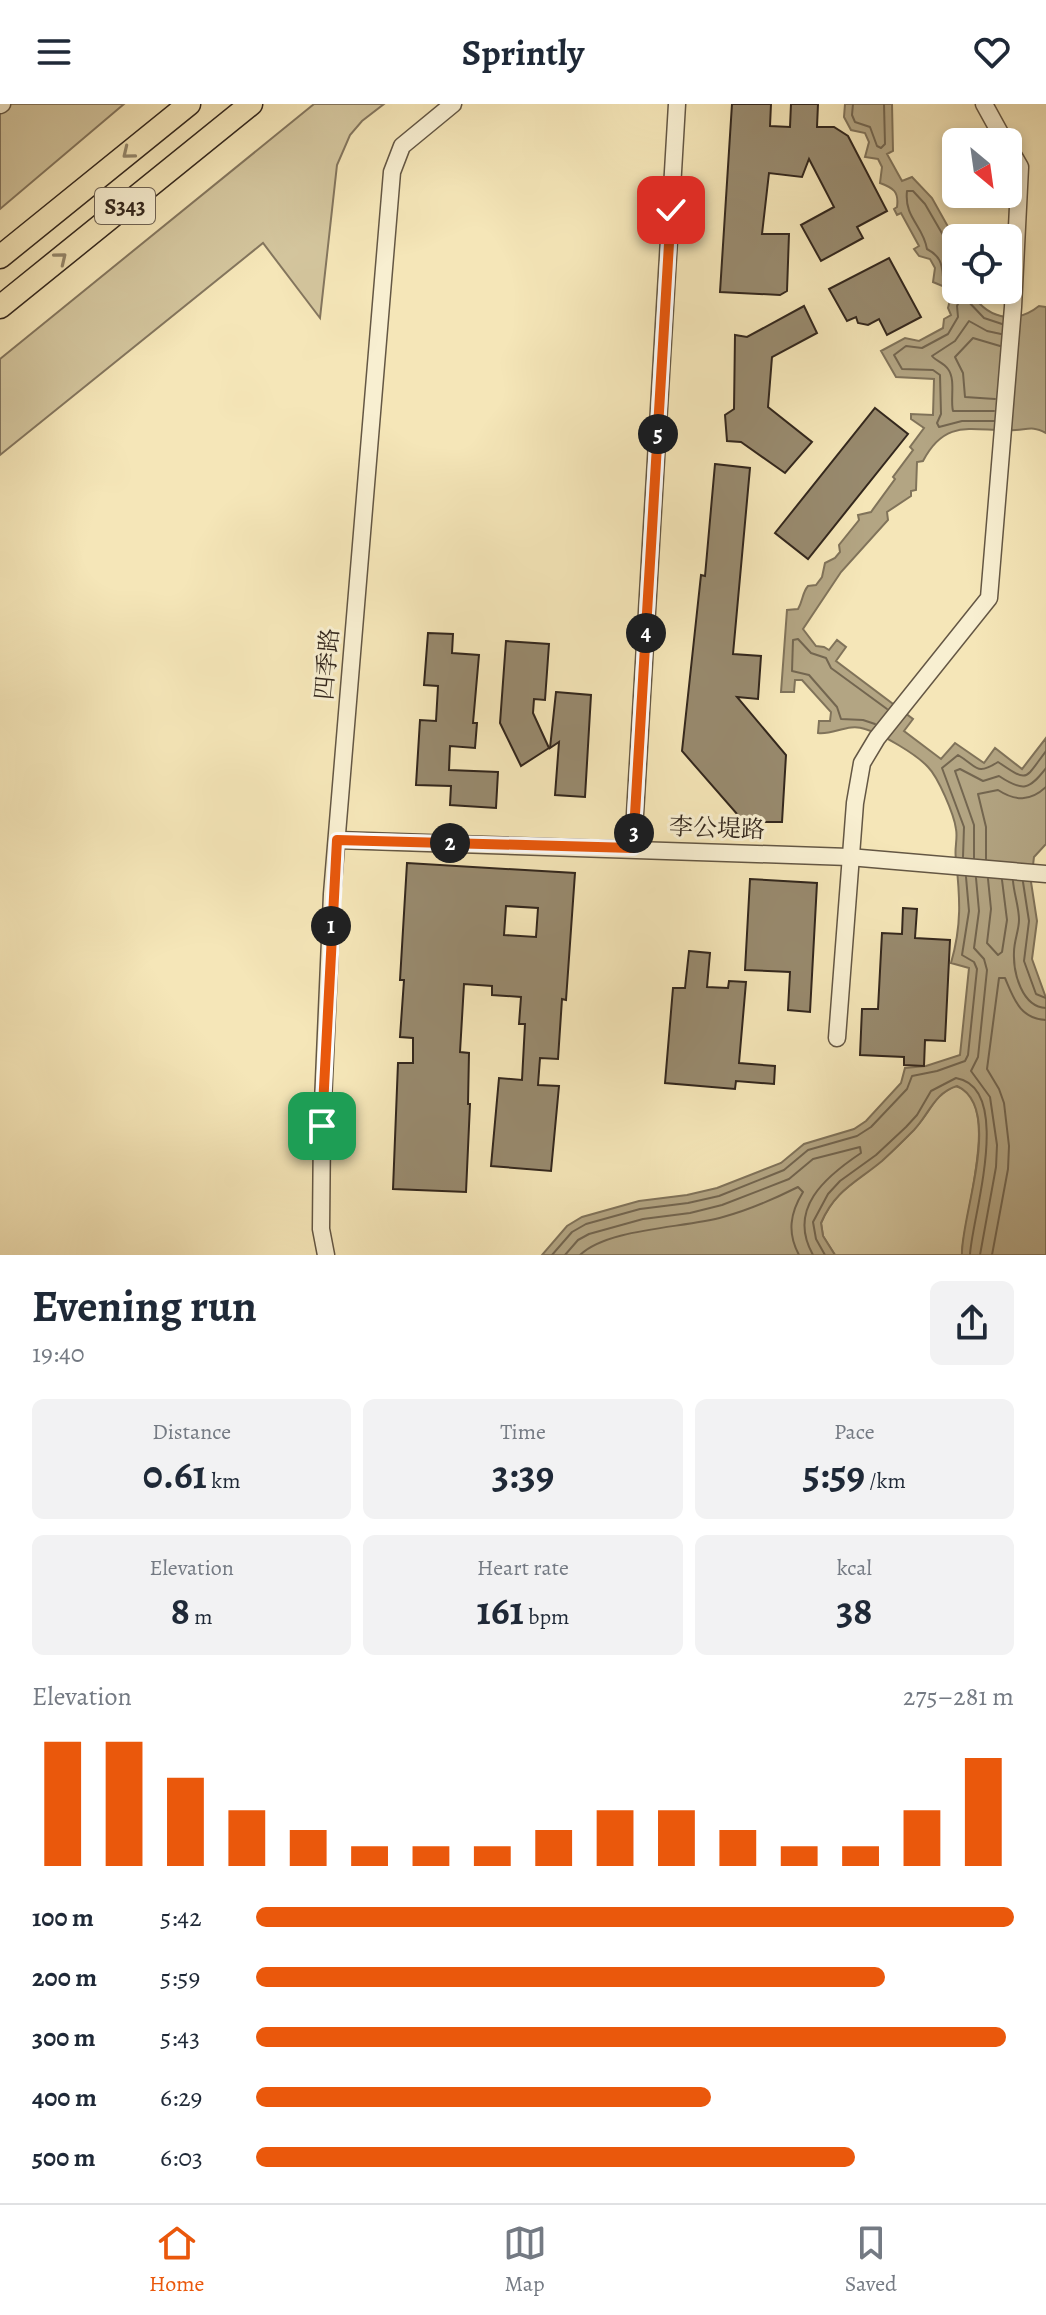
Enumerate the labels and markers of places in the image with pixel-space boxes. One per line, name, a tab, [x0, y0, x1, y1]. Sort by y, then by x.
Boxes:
pin	[637, 176, 705, 244]
pin: 5	[638, 414, 678, 454]
pin: 4	[626, 613, 666, 653]
pin: 3	[614, 813, 654, 853]
pin: 2	[430, 823, 470, 863]
pin: 1	[311, 906, 351, 946]
pin	[288, 1092, 356, 1160]

